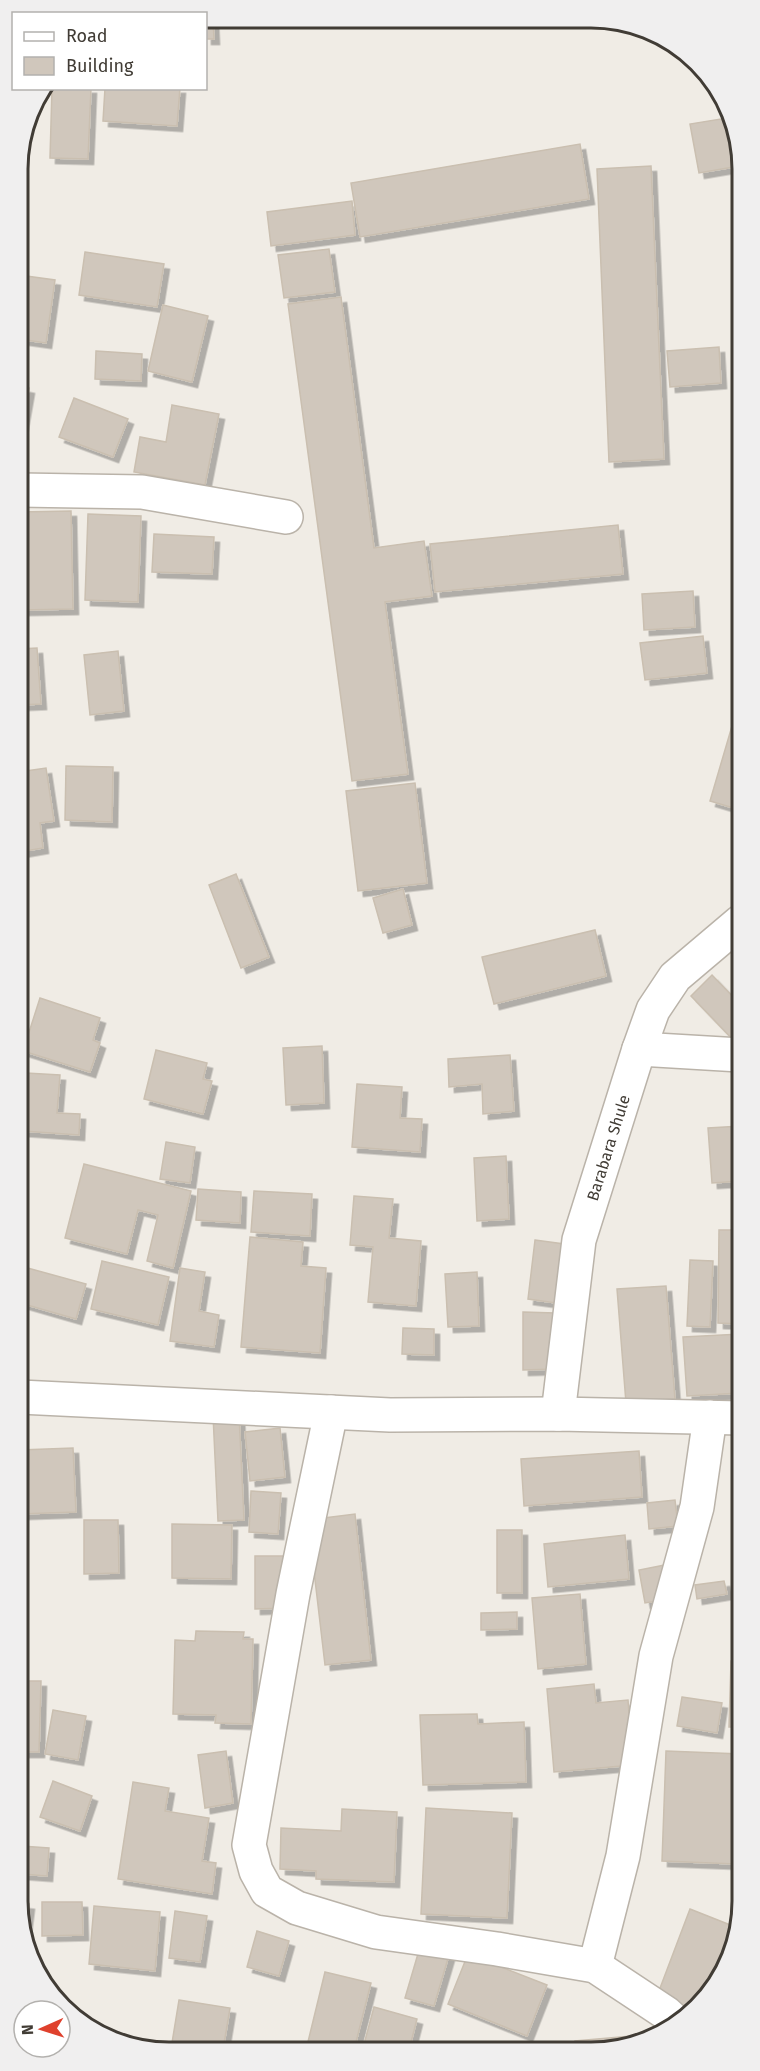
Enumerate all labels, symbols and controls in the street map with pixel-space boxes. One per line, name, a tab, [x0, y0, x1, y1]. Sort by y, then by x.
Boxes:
legend	[12, 12, 207, 90]
text: Road	[66, 25, 108, 47]
text: Building	[66, 55, 134, 77]
street label: Barabara Shule	[582, 1092, 634, 1203]
north arrow	[12, 1999, 72, 2059]
text: N	[18, 2024, 37, 2036]

